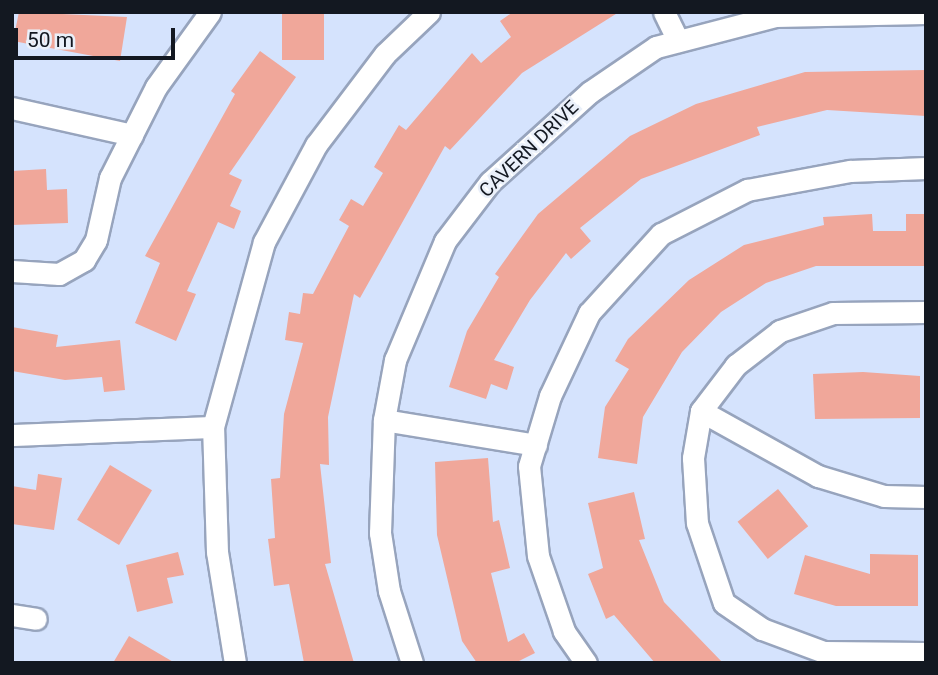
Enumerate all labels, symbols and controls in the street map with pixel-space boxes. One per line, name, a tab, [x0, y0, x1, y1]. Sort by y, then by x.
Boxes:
scale bar	[18, 14, 178, 58]
text: 50 m	[27, 28, 74, 52]
street label: CAVERN DRIVE	[475, 96, 583, 202]

